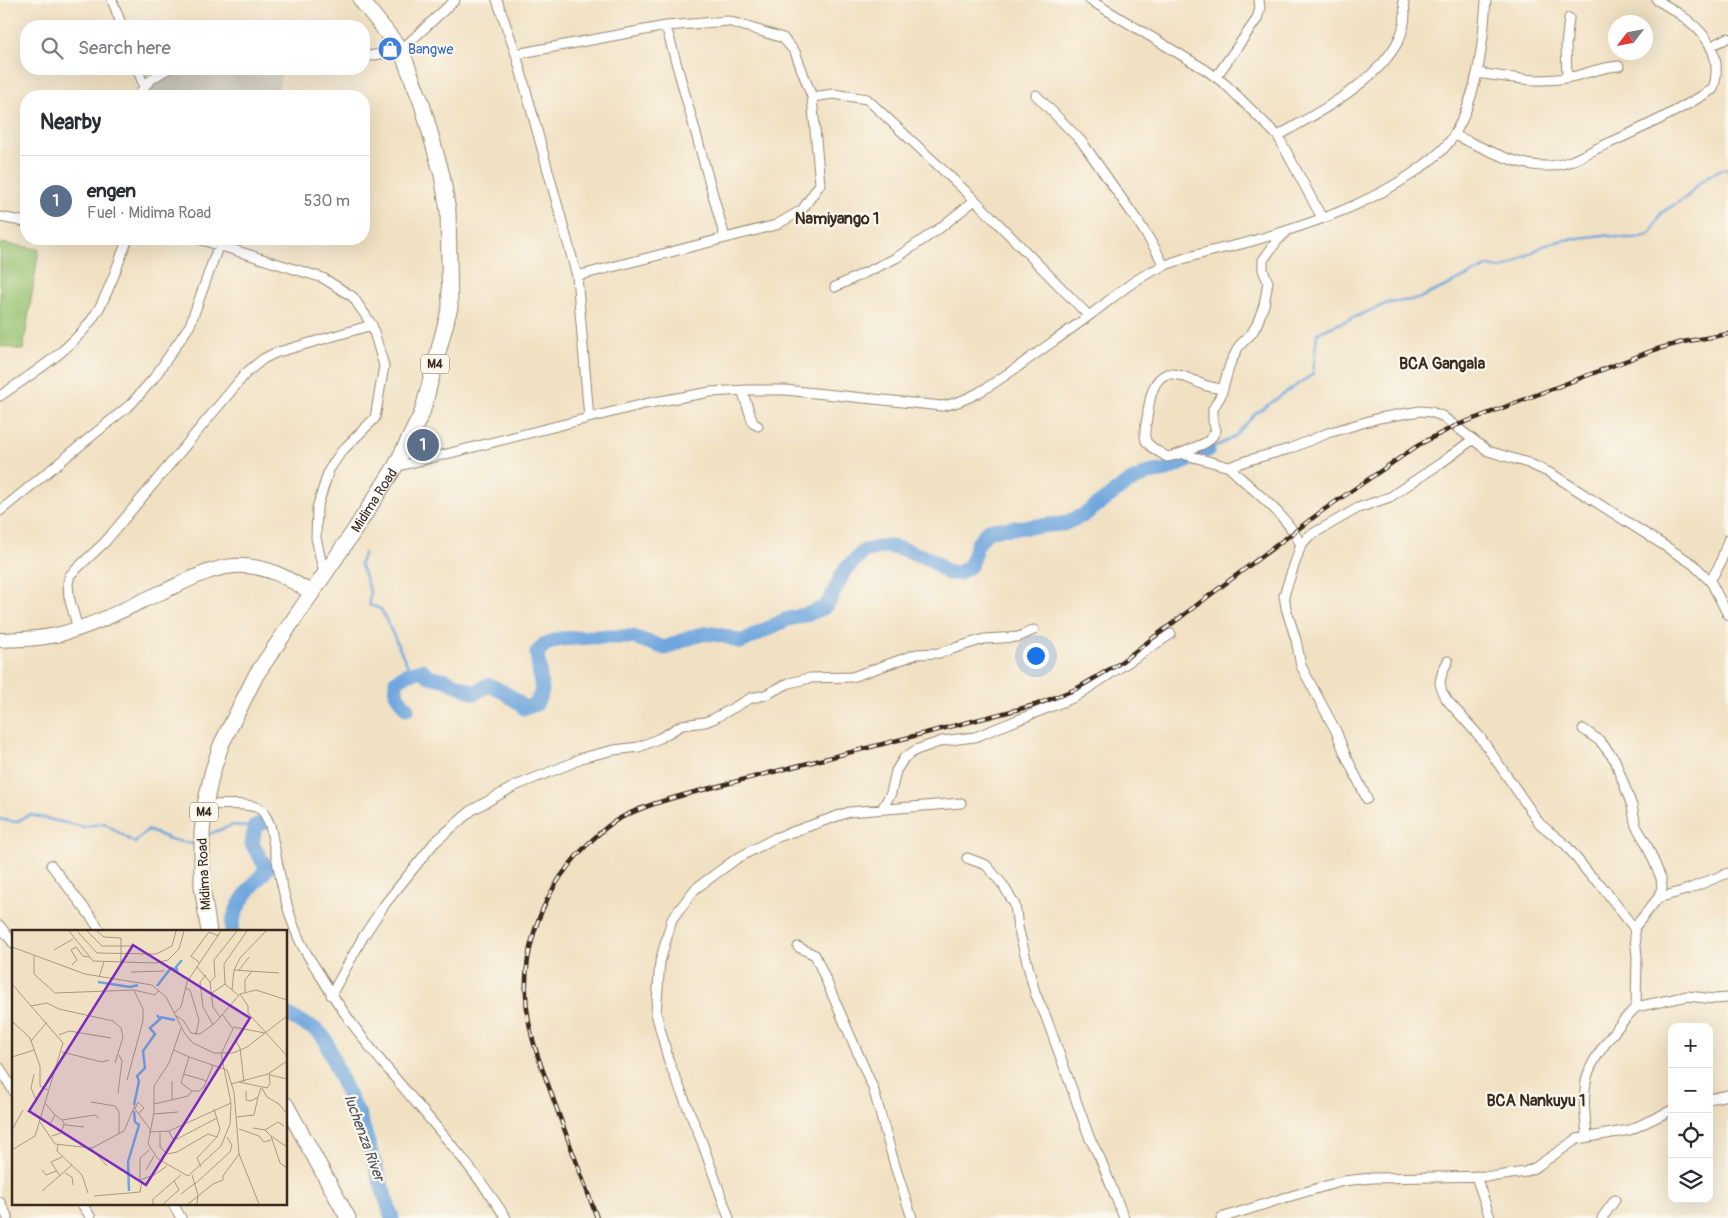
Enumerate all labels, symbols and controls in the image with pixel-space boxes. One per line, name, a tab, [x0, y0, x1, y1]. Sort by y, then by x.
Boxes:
north arrow	[1608, 15, 1653, 60]
search box	[20, 20, 370, 75]
icon: search	[38, 34, 66, 62]
text: Search here	[78, 36, 171, 60]
shop icon: Bangwe	[377, 36, 403, 62]
place label: Bangwe	[408, 41, 453, 58]
text: Nearby	[40, 109, 101, 136]
text: engen	[87, 179, 136, 203]
text: 1	[53, 191, 59, 211]
text: 530 m	[304, 191, 350, 211]
text: Fuel · Midima Road	[87, 203, 211, 223]
district label: Namiyango 1	[795, 209, 879, 229]
road number: M4	[421, 354, 449, 374]
district label: BCA Gangala	[1399, 354, 1486, 374]
pin: 1	[407, 426, 439, 464]
street label: Midima Road	[347, 465, 401, 535]
your location	[1023, 643, 1049, 669]
road number: M4	[190, 802, 218, 822]
street label: Midima Road	[194, 837, 214, 911]
inset map	[12, 930, 288, 1206]
map controls	[1668, 1023, 1713, 1203]
button: +	[1668, 1023, 1713, 1068]
button: −	[1668, 1068, 1713, 1113]
district label: BCA Nankuyu 1	[1487, 1091, 1585, 1111]
water label: luchenza River	[340, 1092, 389, 1185]
button: locate	[1668, 1113, 1713, 1158]
button: layers	[1668, 1158, 1713, 1203]

